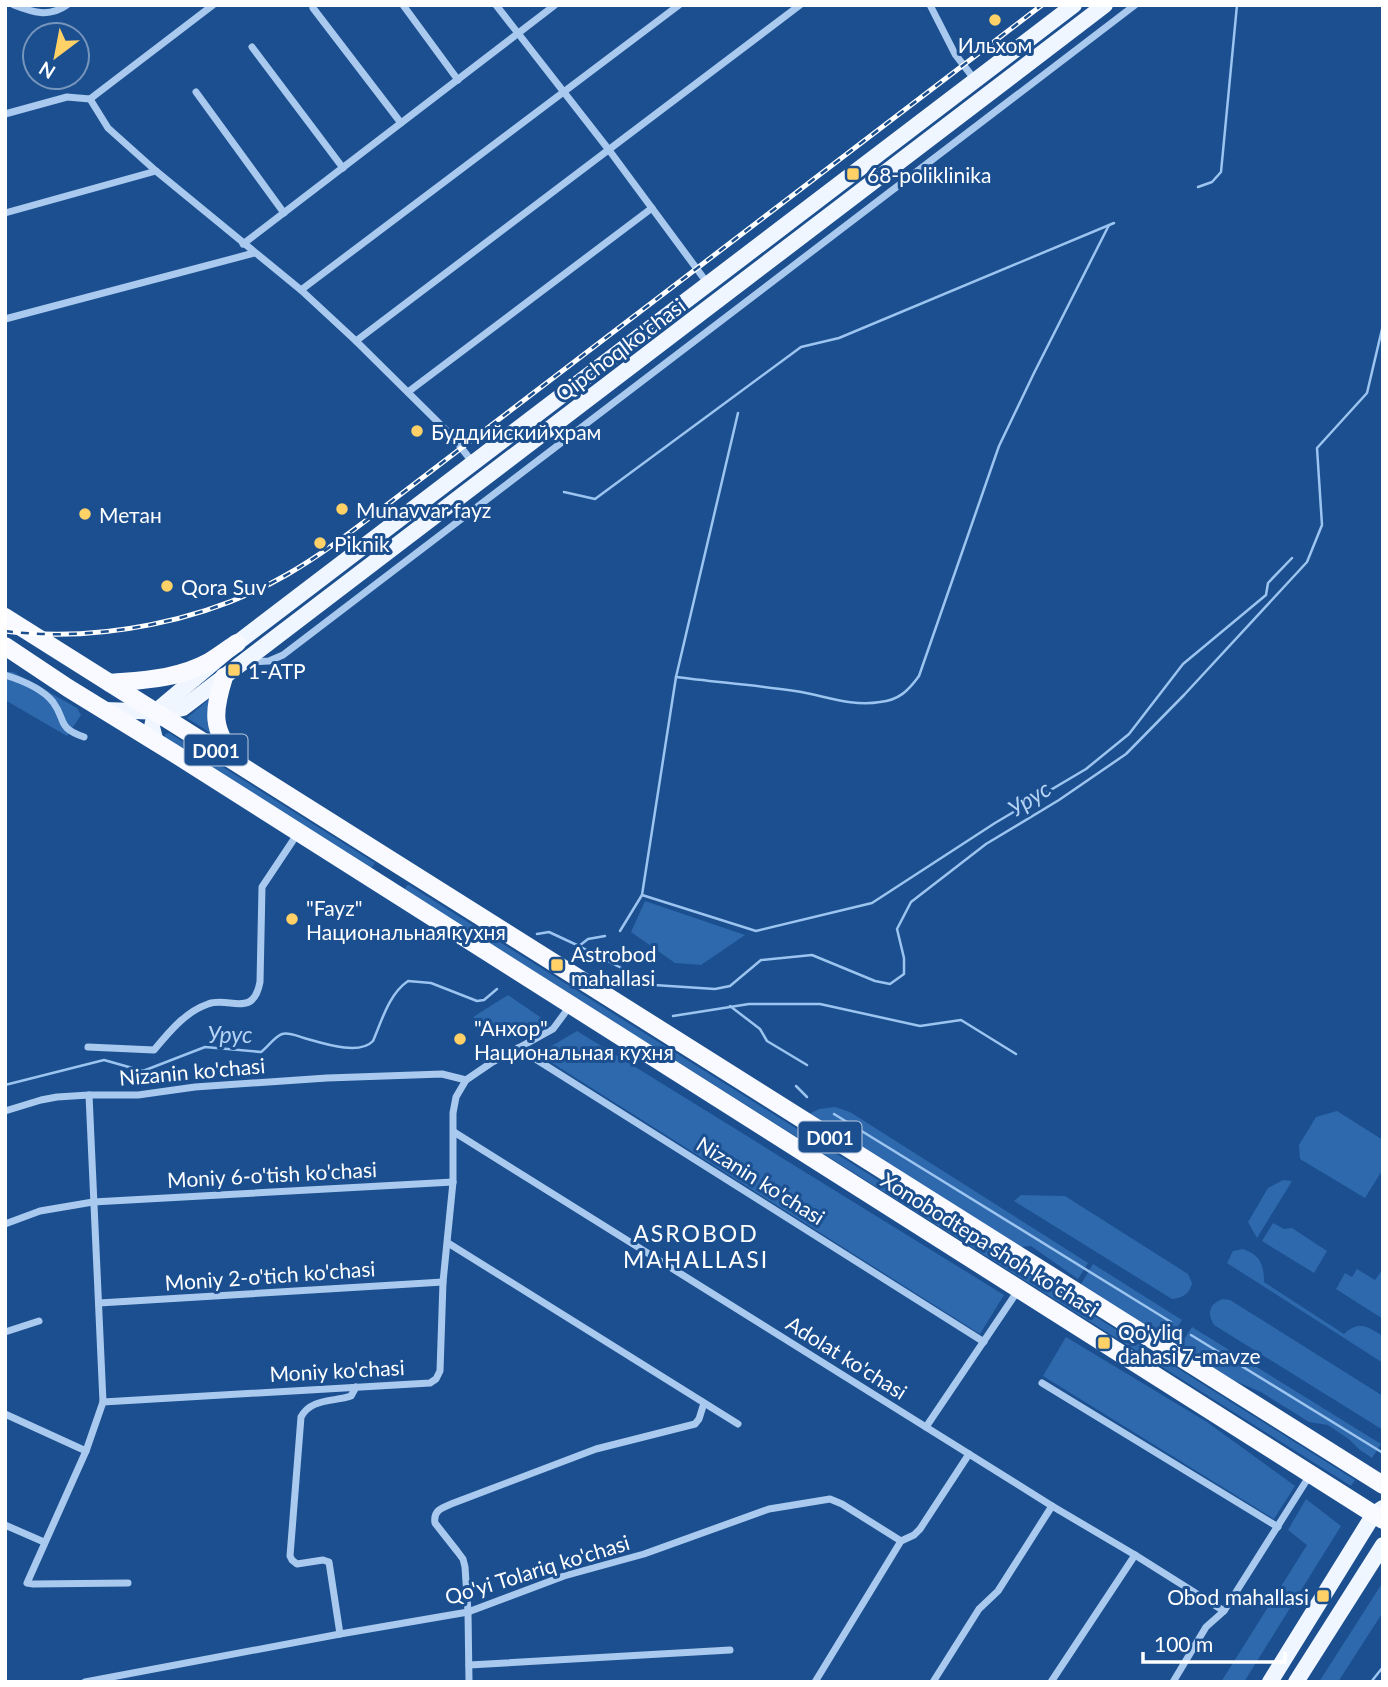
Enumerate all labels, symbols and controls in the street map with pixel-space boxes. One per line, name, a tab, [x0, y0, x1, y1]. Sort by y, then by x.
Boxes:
marker: Ильхом	[987, 12, 1003, 28]
north arrow	[21, 21, 91, 91]
place label: Ильхом	[958, 32, 1032, 57]
text: N	[34, 57, 59, 84]
place label: 68-poliklinika	[867, 162, 991, 187]
marker: 68-poliklinika	[845, 166, 861, 182]
street label: Qipchoq ko'chasi	[550, 292, 690, 406]
place label: Буддийский храм	[431, 419, 601, 444]
marker: Буддийский храм	[409, 423, 425, 439]
place label: Munavvar fayz	[356, 497, 491, 522]
marker: Munavvar fayz	[334, 501, 350, 517]
place label: Метан	[99, 502, 162, 527]
marker: Метан	[77, 506, 93, 522]
place label: Piknik	[334, 531, 390, 556]
marker: Piknik	[312, 535, 328, 551]
place label: Qora Suv	[181, 574, 267, 599]
marker: Qora Suv	[159, 578, 175, 594]
place label: 1-ATP	[248, 658, 306, 683]
marker: 1-ATP	[226, 662, 242, 678]
road number: D001	[184, 734, 248, 765]
water label: Урус	[1002, 774, 1056, 822]
place label: "Fayz" Национальная кухня	[306, 895, 506, 944]
marker: "Fayz" Национальная кухня	[284, 911, 300, 927]
place label: Astrobod mahallasi	[571, 941, 656, 990]
marker: Astrobod mahallasi	[549, 957, 565, 973]
place label: "Анхор" Национальная кухня	[474, 1015, 674, 1064]
water label: Урус	[207, 1020, 253, 1048]
marker: "Анхор" Национальная кухня	[452, 1031, 468, 1047]
street label: Nizanin ko'chasi	[118, 1052, 266, 1090]
road number: D001	[798, 1121, 862, 1152]
street label: Nizanin ko'chasi	[692, 1131, 830, 1229]
street label: Moniy 6-o'tish ko'chasi	[166, 1156, 378, 1192]
street label: Xonobodtepa shoh ko'chasi	[877, 1167, 1103, 1321]
district label: ASROBOD MAHALLASI	[623, 1219, 769, 1273]
street label: Moniy 2-o'tich ko'chasi	[164, 1255, 376, 1295]
street label: Adolat ko'chasi	[782, 1310, 912, 1404]
place label: Qo'yliq dahasi 7-mavze	[1118, 1319, 1261, 1368]
marker: Qo'yliq dahasi 7-mavze	[1096, 1335, 1112, 1351]
street label: Moniy ko'chasi	[269, 1354, 405, 1386]
street label: Qo'yi Tolariq ko'chasi	[442, 1529, 632, 1609]
place label: Obod mahallasi	[1167, 1584, 1309, 1609]
marker: Obod mahallasi	[1315, 1588, 1331, 1604]
scale bar	[1143, 1620, 1285, 1664]
text: 100 m	[1154, 1631, 1213, 1656]

